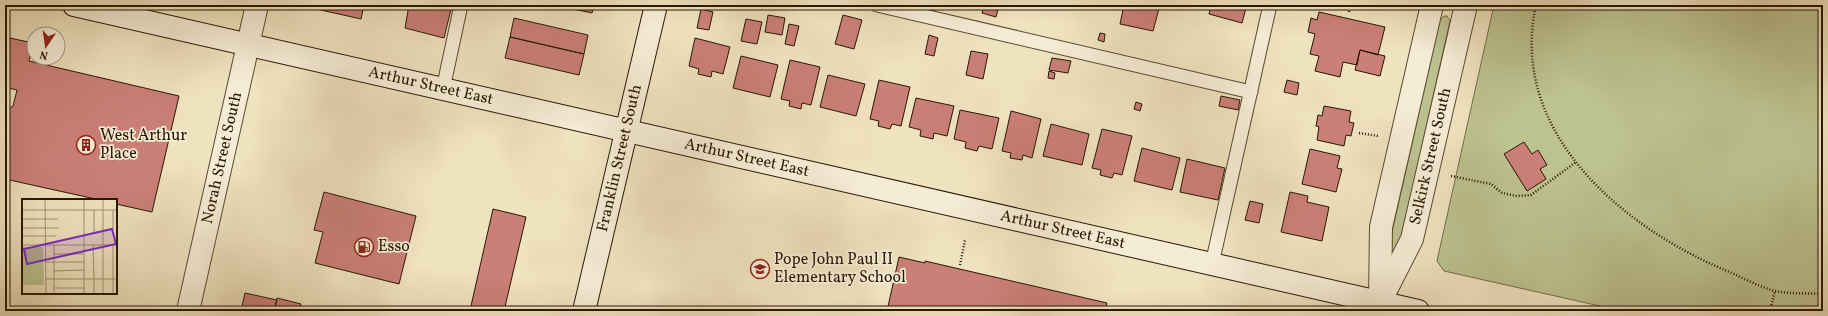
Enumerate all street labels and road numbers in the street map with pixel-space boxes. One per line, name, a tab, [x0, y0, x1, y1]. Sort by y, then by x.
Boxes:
street label: Arthur Street East	[366, 61, 496, 111]
street label: Franklin Street South	[592, 82, 648, 234]
street label: Selkirk Street South	[1405, 86, 1458, 227]
street label: Norah Street South	[197, 90, 248, 226]
street label: Arthur Street East	[682, 133, 812, 183]
street label: Arthur Street East	[998, 205, 1128, 255]

